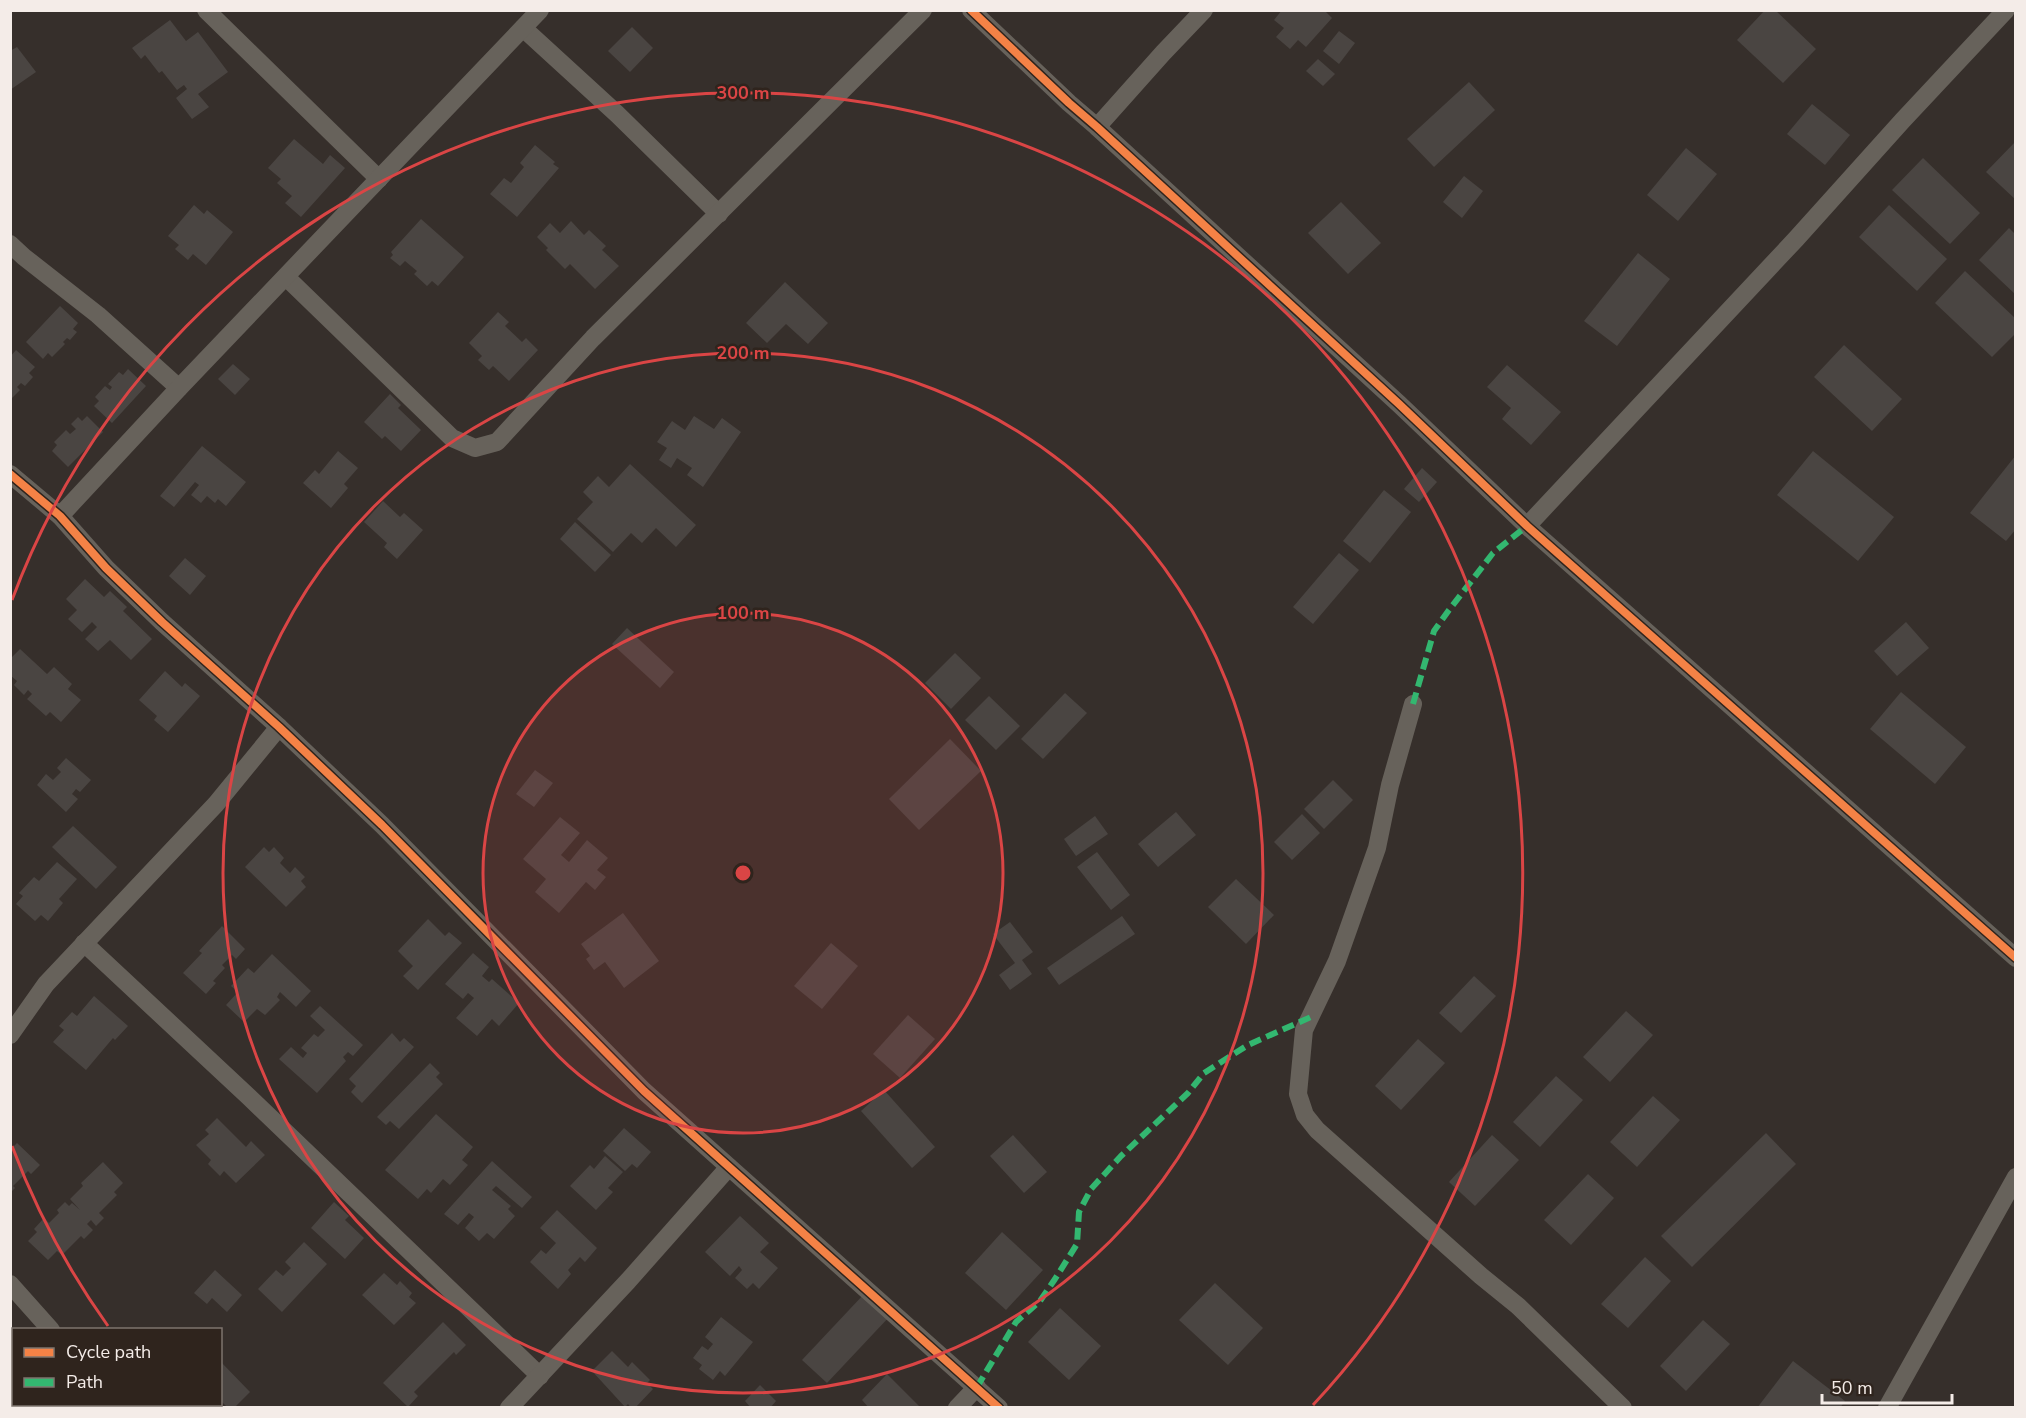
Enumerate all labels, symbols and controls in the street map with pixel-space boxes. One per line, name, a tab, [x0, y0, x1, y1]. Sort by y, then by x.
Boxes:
text: 300 m	[716, 81, 770, 105]
text: 200 m	[716, 341, 770, 365]
text: 100 m	[716, 601, 770, 625]
centre of rings	[733, 863, 753, 883]
legend	[12, 1328, 222, 1406]
text: Cycle path	[66, 1340, 151, 1364]
scale bar	[1822, 1367, 1952, 1405]
text: Path	[66, 1370, 103, 1394]
text: 50 m	[1831, 1376, 1873, 1400]

